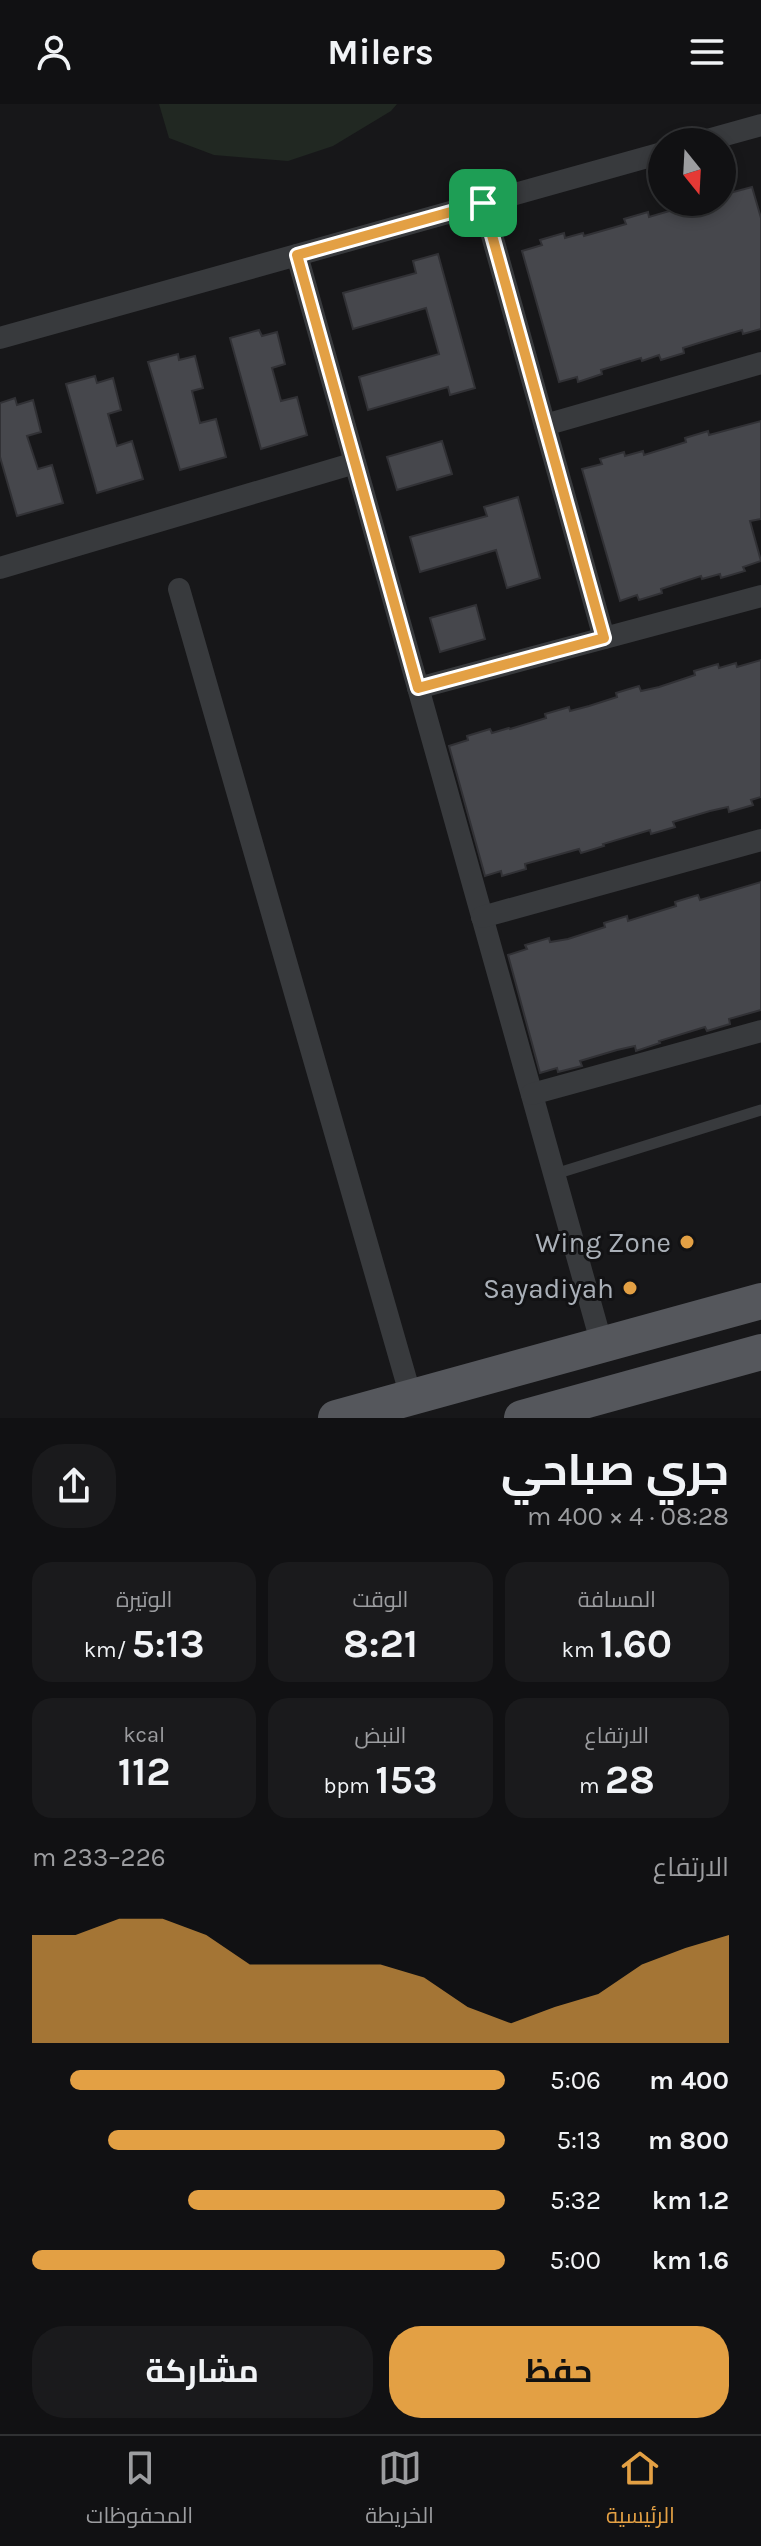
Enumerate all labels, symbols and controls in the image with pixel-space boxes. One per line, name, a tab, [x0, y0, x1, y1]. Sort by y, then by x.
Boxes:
icon: person	[32, 30, 76, 74]
icon: menu	[685, 30, 729, 74]
text: Milers	[327, 31, 434, 73]
north arrow	[648, 128, 736, 216]
map controls	[648, 128, 736, 216]
pin	[449, 169, 517, 237]
icon: arrive	[461, 181, 505, 225]
place label: Wing Zone	[535, 1226, 671, 1259]
marker: Wing Zone	[678, 1233, 696, 1251]
place label: Sayadiyah	[483, 1272, 614, 1305]
marker: Sayadiyah	[621, 1279, 639, 1297]
button: share	[32, 1444, 116, 1528]
text: جري صباحي	[501, 1445, 729, 1496]
text: 08:28 · 4 × 400 m	[527, 1501, 729, 1532]
text: الوتيرة	[116, 1587, 172, 1613]
text: الوقت	[353, 1587, 409, 1613]
text: المسافة	[578, 1587, 656, 1613]
text: 5:13	[131, 1620, 205, 1667]
text: 8:21	[343, 1620, 418, 1667]
text: 1.60	[600, 1620, 672, 1667]
text: /km	[84, 1637, 131, 1663]
text: km	[562, 1637, 600, 1663]
text: kcal	[123, 1722, 165, 1748]
text: النبض	[355, 1723, 406, 1749]
text: الارتفاع	[585, 1723, 649, 1749]
text: 112	[118, 1748, 171, 1795]
text: 153	[375, 1756, 438, 1803]
text: 28	[605, 1756, 655, 1803]
text: bpm	[323, 1773, 375, 1799]
text: m	[579, 1773, 605, 1799]
text: 226–233 m	[32, 1842, 166, 1873]
text: الارتفاع	[653, 1852, 729, 1883]
text: 5:06	[550, 2065, 601, 2096]
text: 400 m	[649, 2065, 729, 2096]
text: 5:13	[556, 2125, 601, 2156]
text: 800 m	[648, 2125, 729, 2156]
text: 5:32	[550, 2185, 601, 2216]
text: 1.2 km	[652, 2185, 729, 2216]
text: 5:00	[549, 2245, 601, 2276]
text: 1.6 km	[652, 2245, 729, 2276]
button: مشاركة	[32, 2326, 373, 2418]
button: حفظ	[389, 2326, 729, 2418]
tab: المحفوظات	[86, 2446, 193, 2536]
tab: الخريطة	[365, 2446, 434, 2536]
tab: الرئيسية	[606, 2446, 675, 2536]

